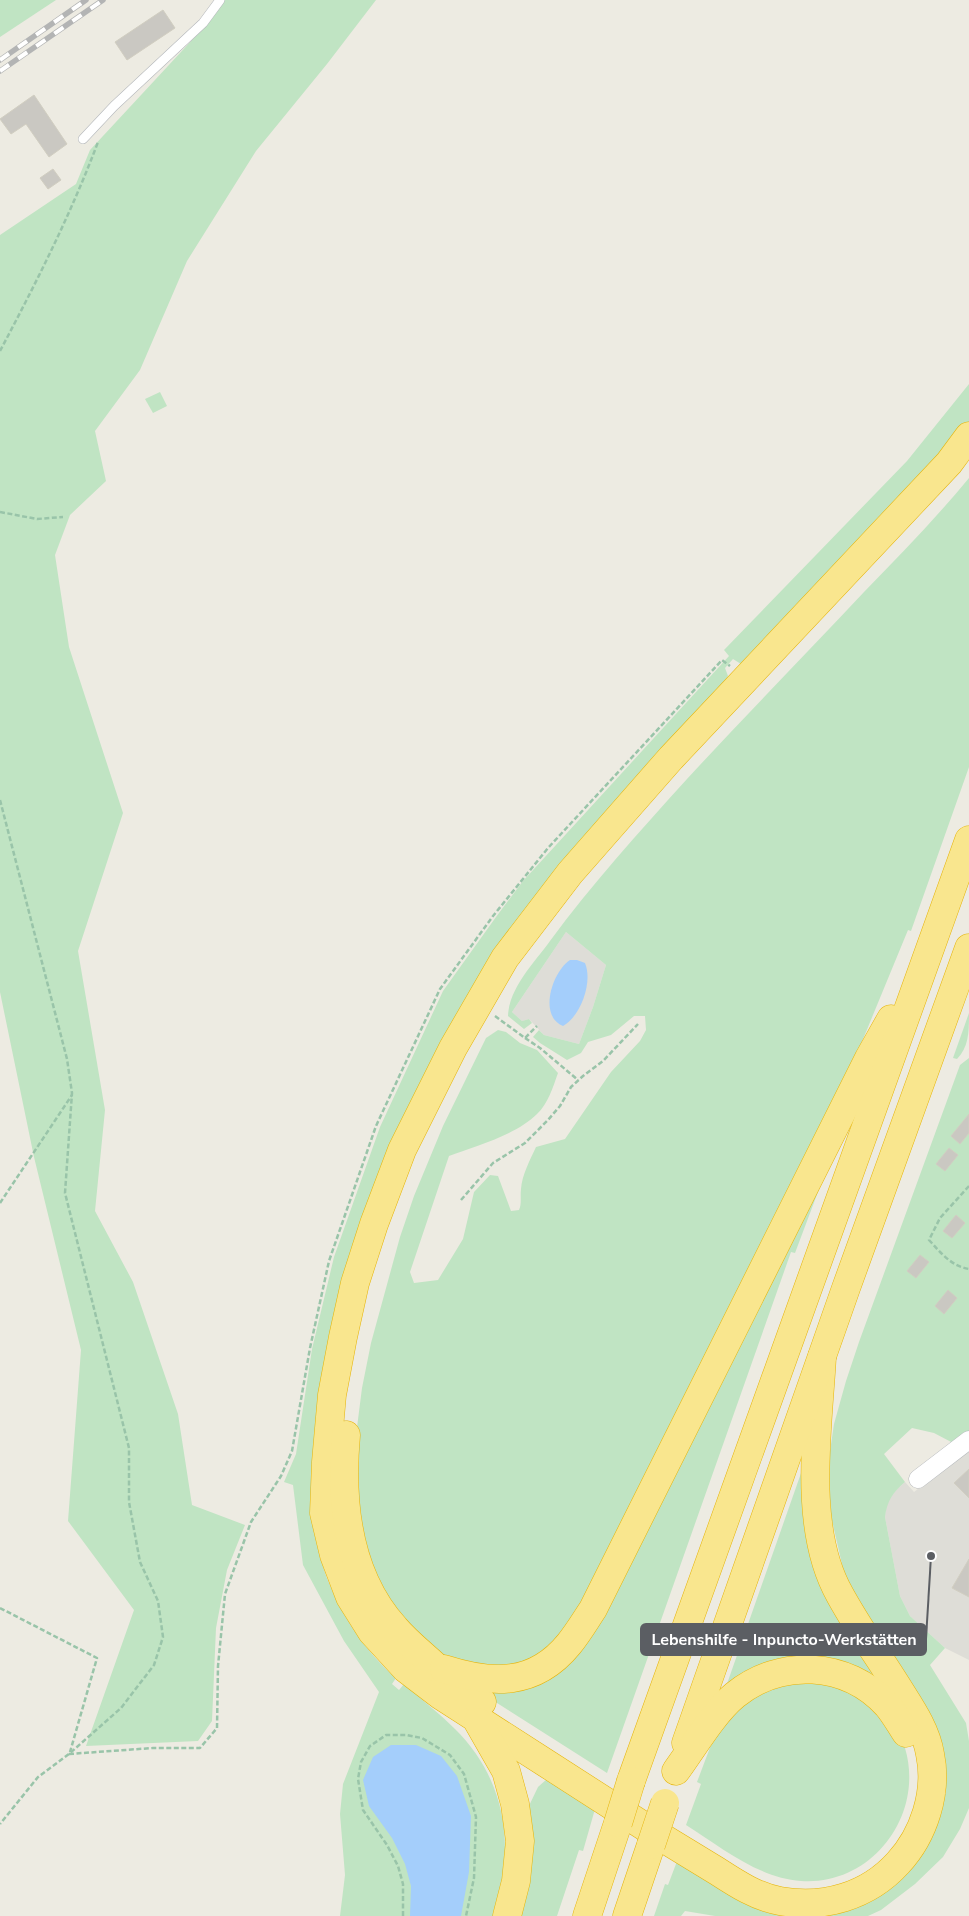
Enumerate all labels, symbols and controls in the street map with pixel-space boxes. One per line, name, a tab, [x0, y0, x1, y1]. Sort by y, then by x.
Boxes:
callout: Lebenshilfe - Inpuncto-Werkstätten	[641, 1624, 926, 1655]
text: Lebenshilfe - Inpuncto-Werkstätten	[651, 1629, 917, 1651]

